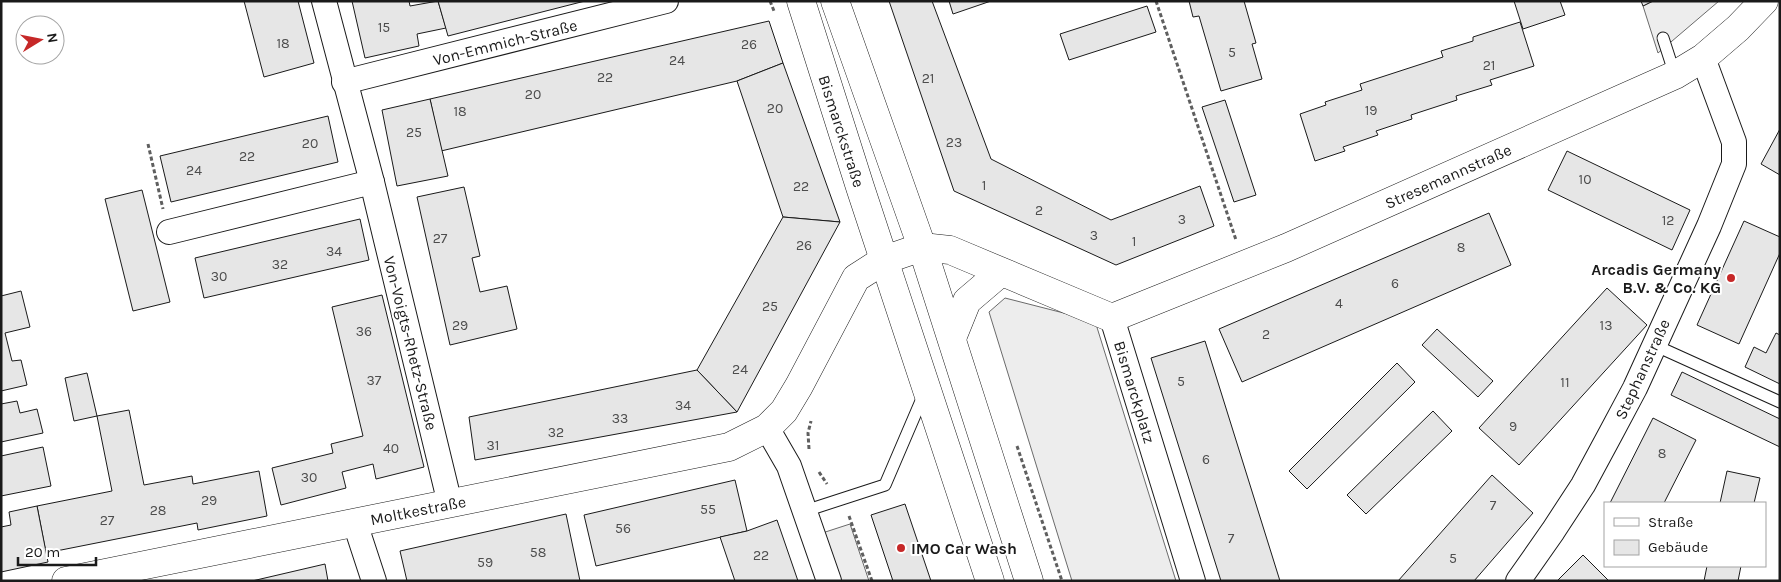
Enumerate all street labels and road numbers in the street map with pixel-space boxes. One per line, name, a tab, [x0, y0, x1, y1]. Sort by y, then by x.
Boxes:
street label: Von-Emmich-Straße	[431, 15, 579, 70]
street label: Bismarckstraße	[814, 73, 869, 190]
street label: Stresemannstraße	[1382, 140, 1514, 213]
street label: Von-Voigts-Rhetz-Straße	[380, 254, 441, 432]
street label: Stephanstraße	[1611, 316, 1674, 422]
street label: Bismarckplatz	[1110, 339, 1159, 446]
street label: Moltkestraße	[369, 492, 468, 529]

